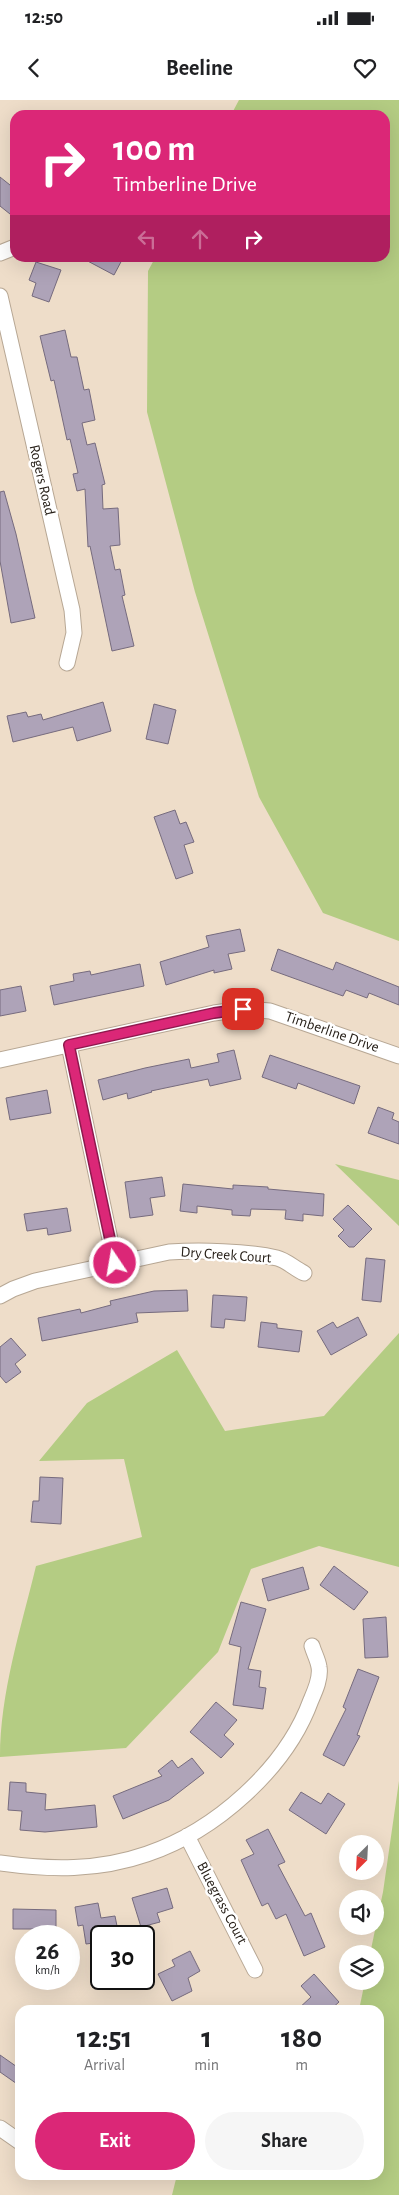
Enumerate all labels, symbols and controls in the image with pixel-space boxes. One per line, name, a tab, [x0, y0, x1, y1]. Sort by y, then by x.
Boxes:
text: 12:50	[25, 8, 63, 27]
icon: back	[20, 54, 48, 82]
icon: heart	[351, 54, 379, 82]
text: Beeline	[166, 57, 233, 79]
icon: right	[30, 130, 95, 195]
text: 100 m	[113, 132, 196, 167]
text: Timberline Drive	[113, 173, 257, 195]
icon: left	[133, 225, 161, 253]
icon: ahead	[186, 225, 214, 253]
icon: right	[239, 225, 267, 253]
street label: Rogers Road	[27, 443, 57, 517]
pin	[222, 988, 264, 1030]
icon: arrive	[229, 995, 257, 1023]
street label: Timberline Drive	[283, 1009, 381, 1055]
position arrow	[88, 1236, 140, 1288]
street label: Dry Creek Court	[180, 1244, 272, 1266]
north arrow	[339, 1835, 384, 1880]
map controls	[339, 1835, 384, 1990]
street label: Bluegrass Court	[194, 1859, 250, 1947]
button: sound	[339, 1890, 384, 1935]
speed limit sign: 30	[90, 1925, 155, 1990]
text: 26	[36, 1939, 59, 1964]
button: layers	[339, 1945, 384, 1990]
text: km/h	[35, 1964, 60, 1976]
text: 12:51	[77, 2023, 132, 2053]
text: 1	[201, 2023, 212, 2053]
text: 180	[281, 2023, 322, 2053]
text: Arrival	[84, 2057, 125, 2073]
text: min	[194, 2057, 219, 2073]
text: m	[295, 2057, 308, 2073]
button: Exit	[35, 2112, 195, 2170]
button: Share	[205, 2112, 364, 2170]

